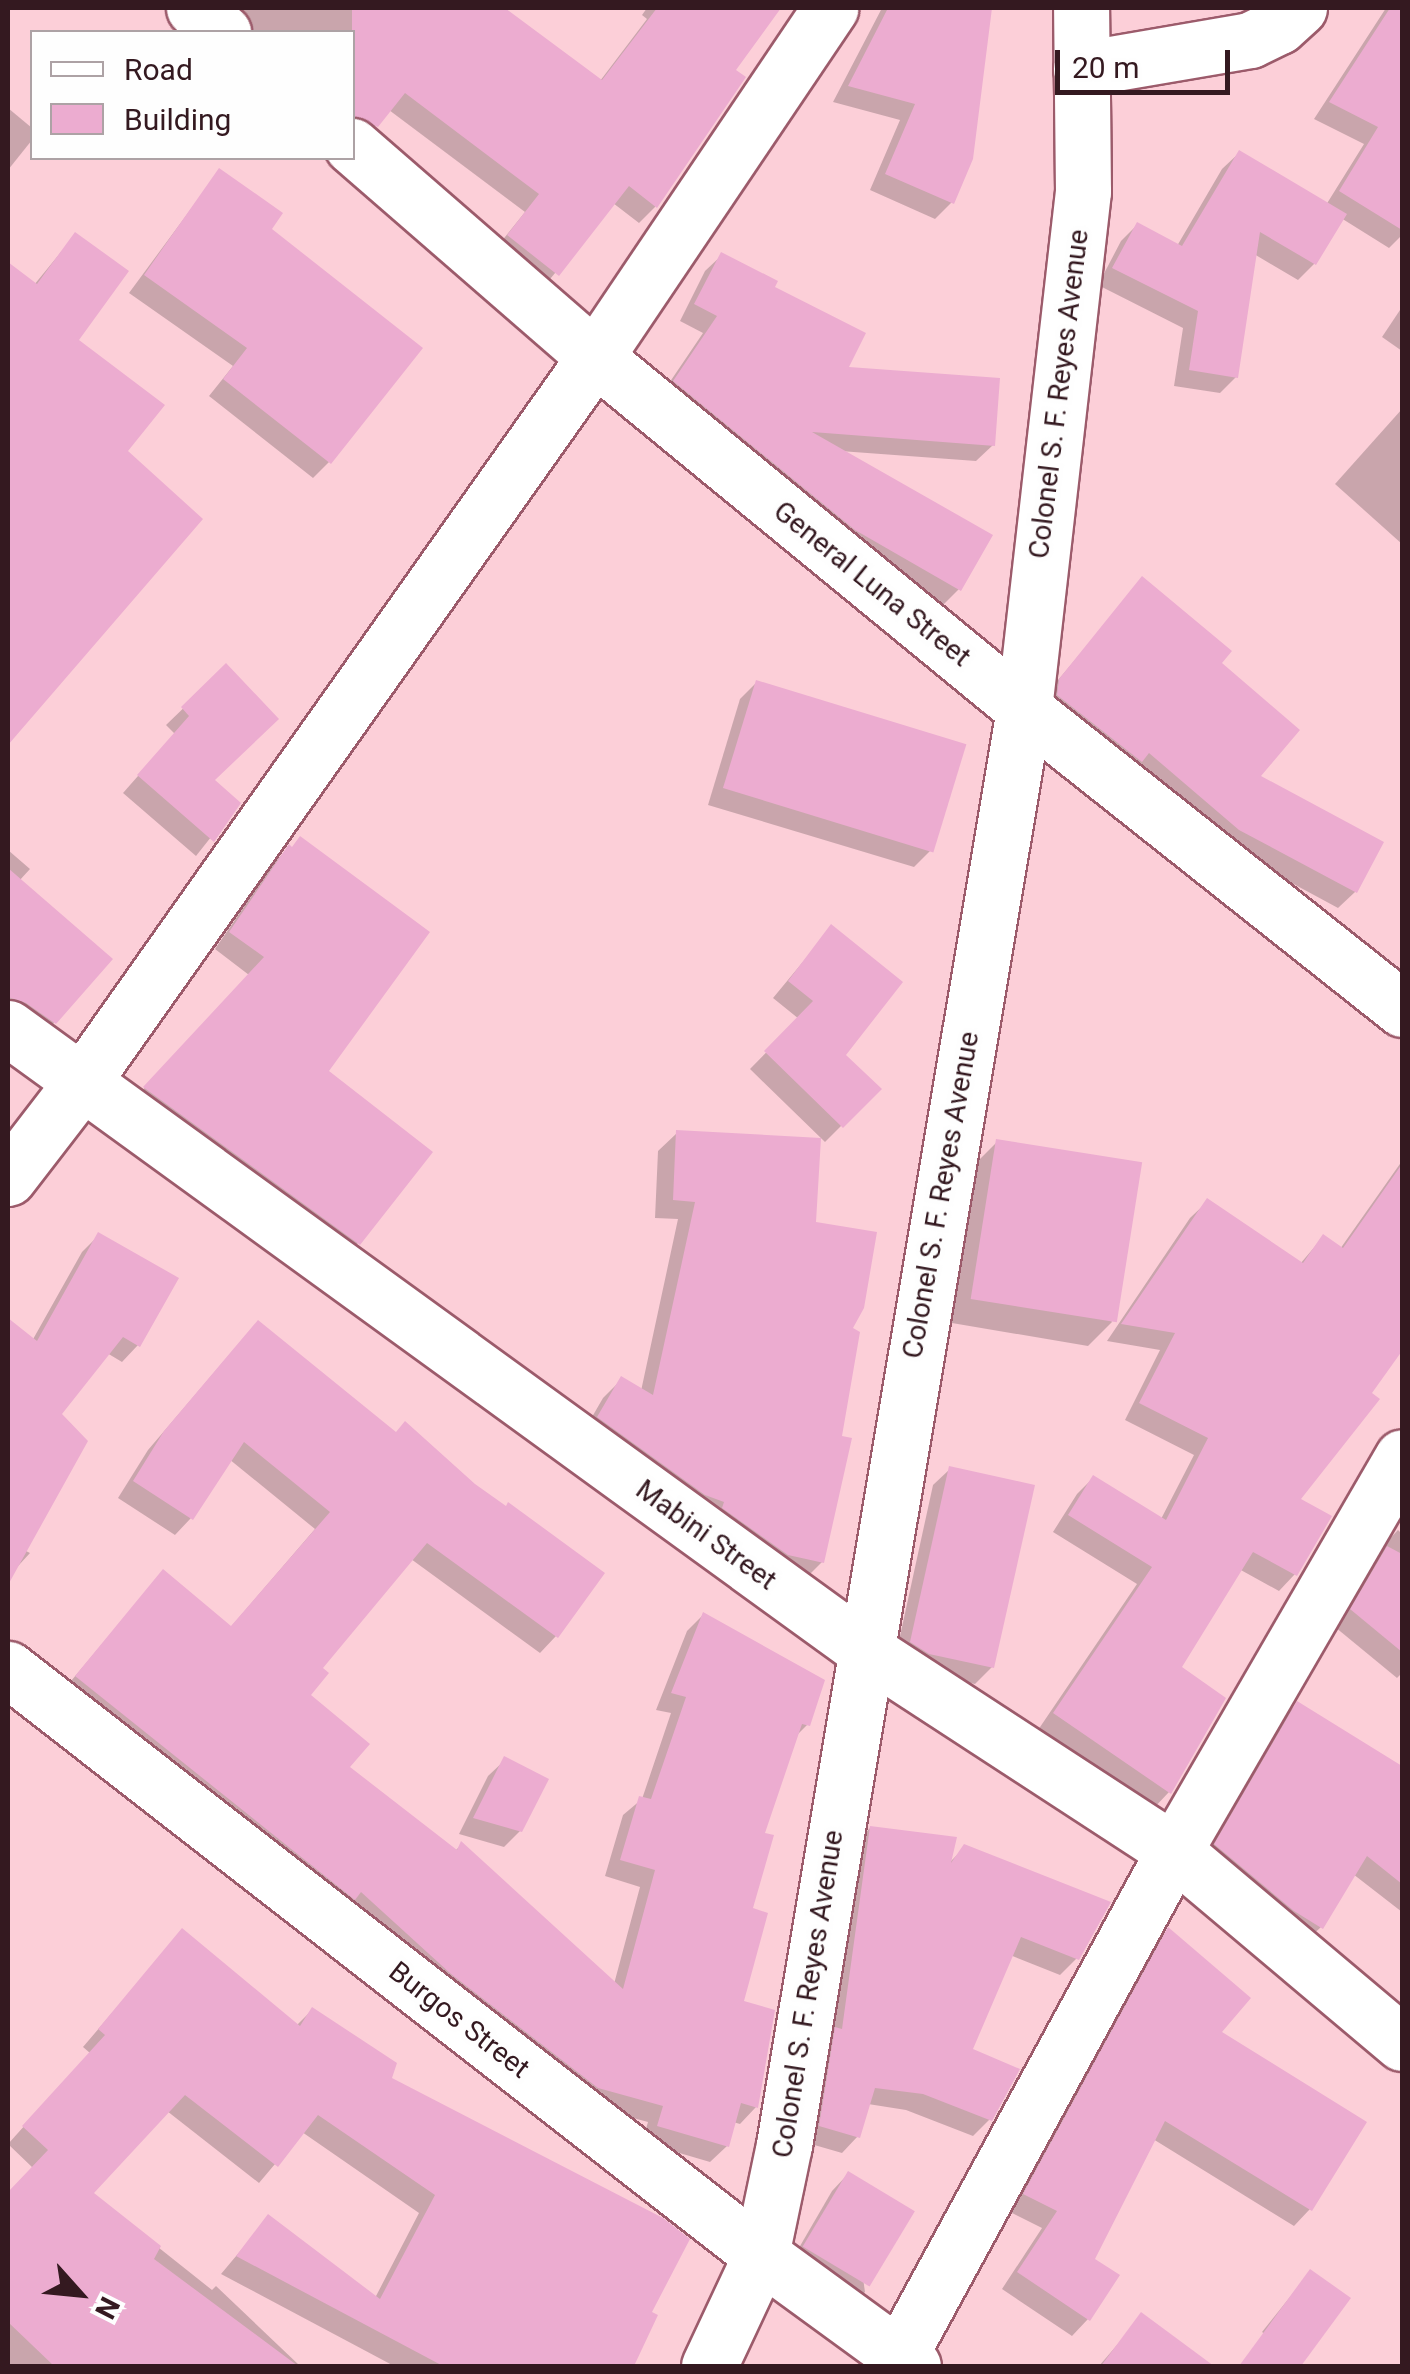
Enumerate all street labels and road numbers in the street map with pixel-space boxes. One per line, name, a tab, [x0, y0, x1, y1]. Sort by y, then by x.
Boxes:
street label: Colonel S. F. Reyes Avenue	[1022, 227, 1096, 561]
street label: General Luna Street	[767, 494, 977, 674]
street label: Colonel S. F. Reyes Avenue	[896, 1029, 986, 1361]
street label: Mabini Street	[629, 1473, 783, 1597]
street label: Colonel S. F. Reyes Avenue	[765, 1828, 851, 2160]
street label: Burgos Street	[382, 1955, 536, 2085]

